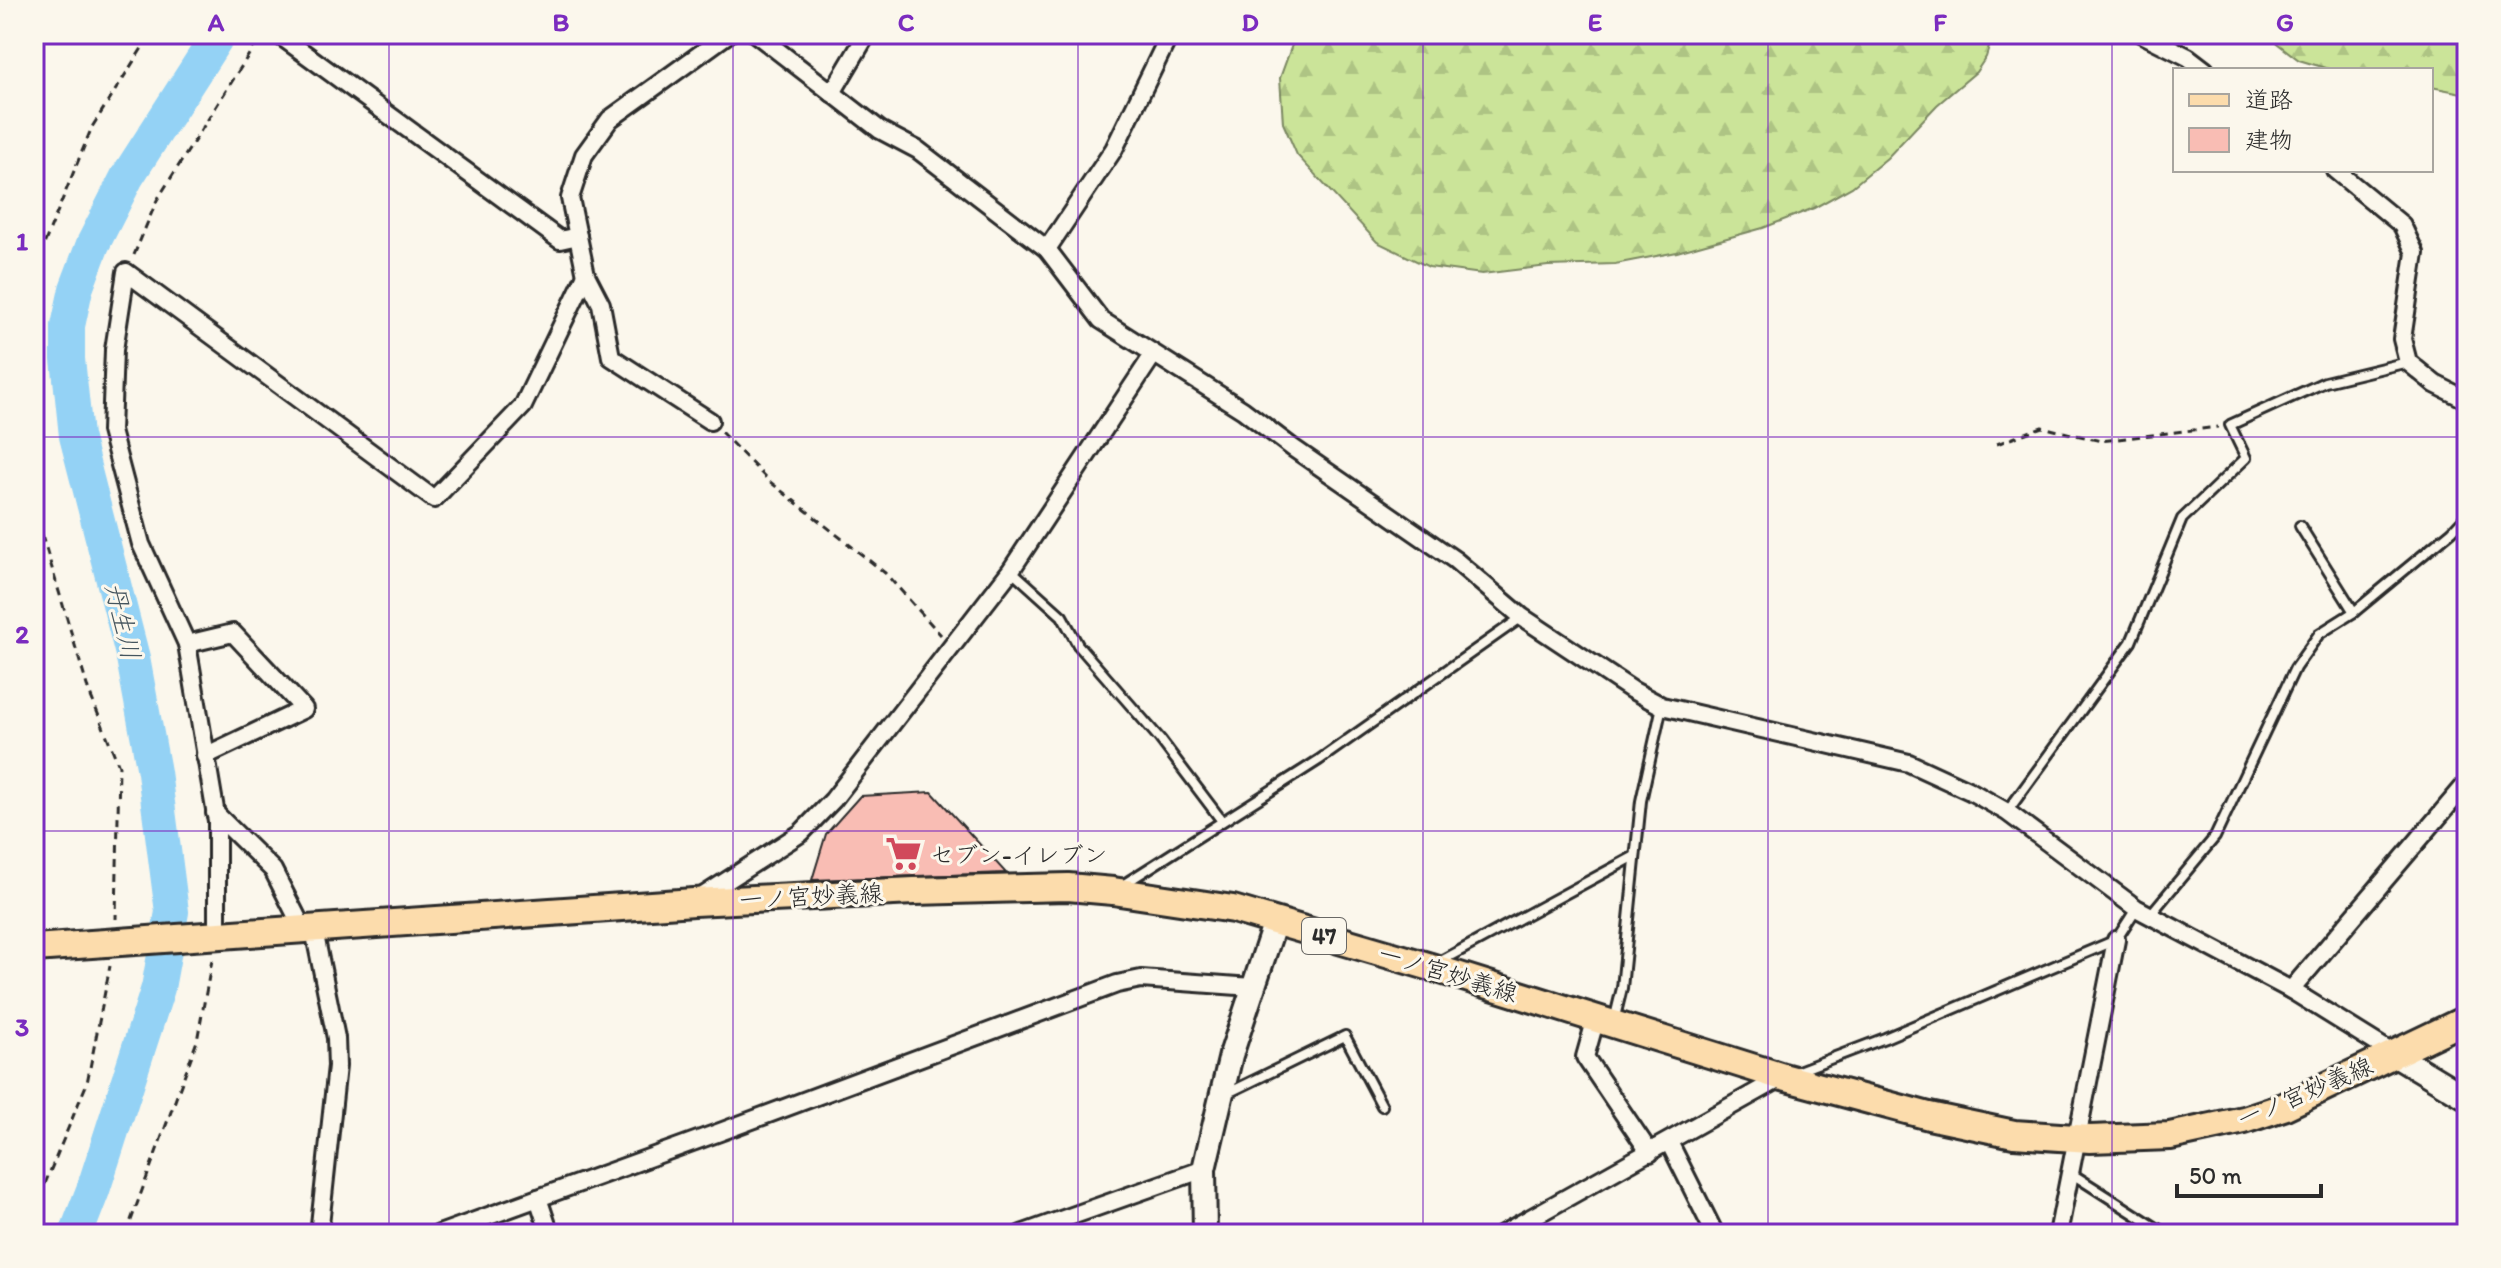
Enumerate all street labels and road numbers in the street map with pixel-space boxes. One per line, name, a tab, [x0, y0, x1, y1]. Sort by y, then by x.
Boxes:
street label: 一ノ宮妙義線	[738, 878, 884, 914]
road number: 47	[1302, 918, 1346, 954]
street label: 一ノ宮妙義線	[1375, 938, 1521, 1008]
street label: 一ノ宮妙義線	[2233, 1051, 2377, 1133]

